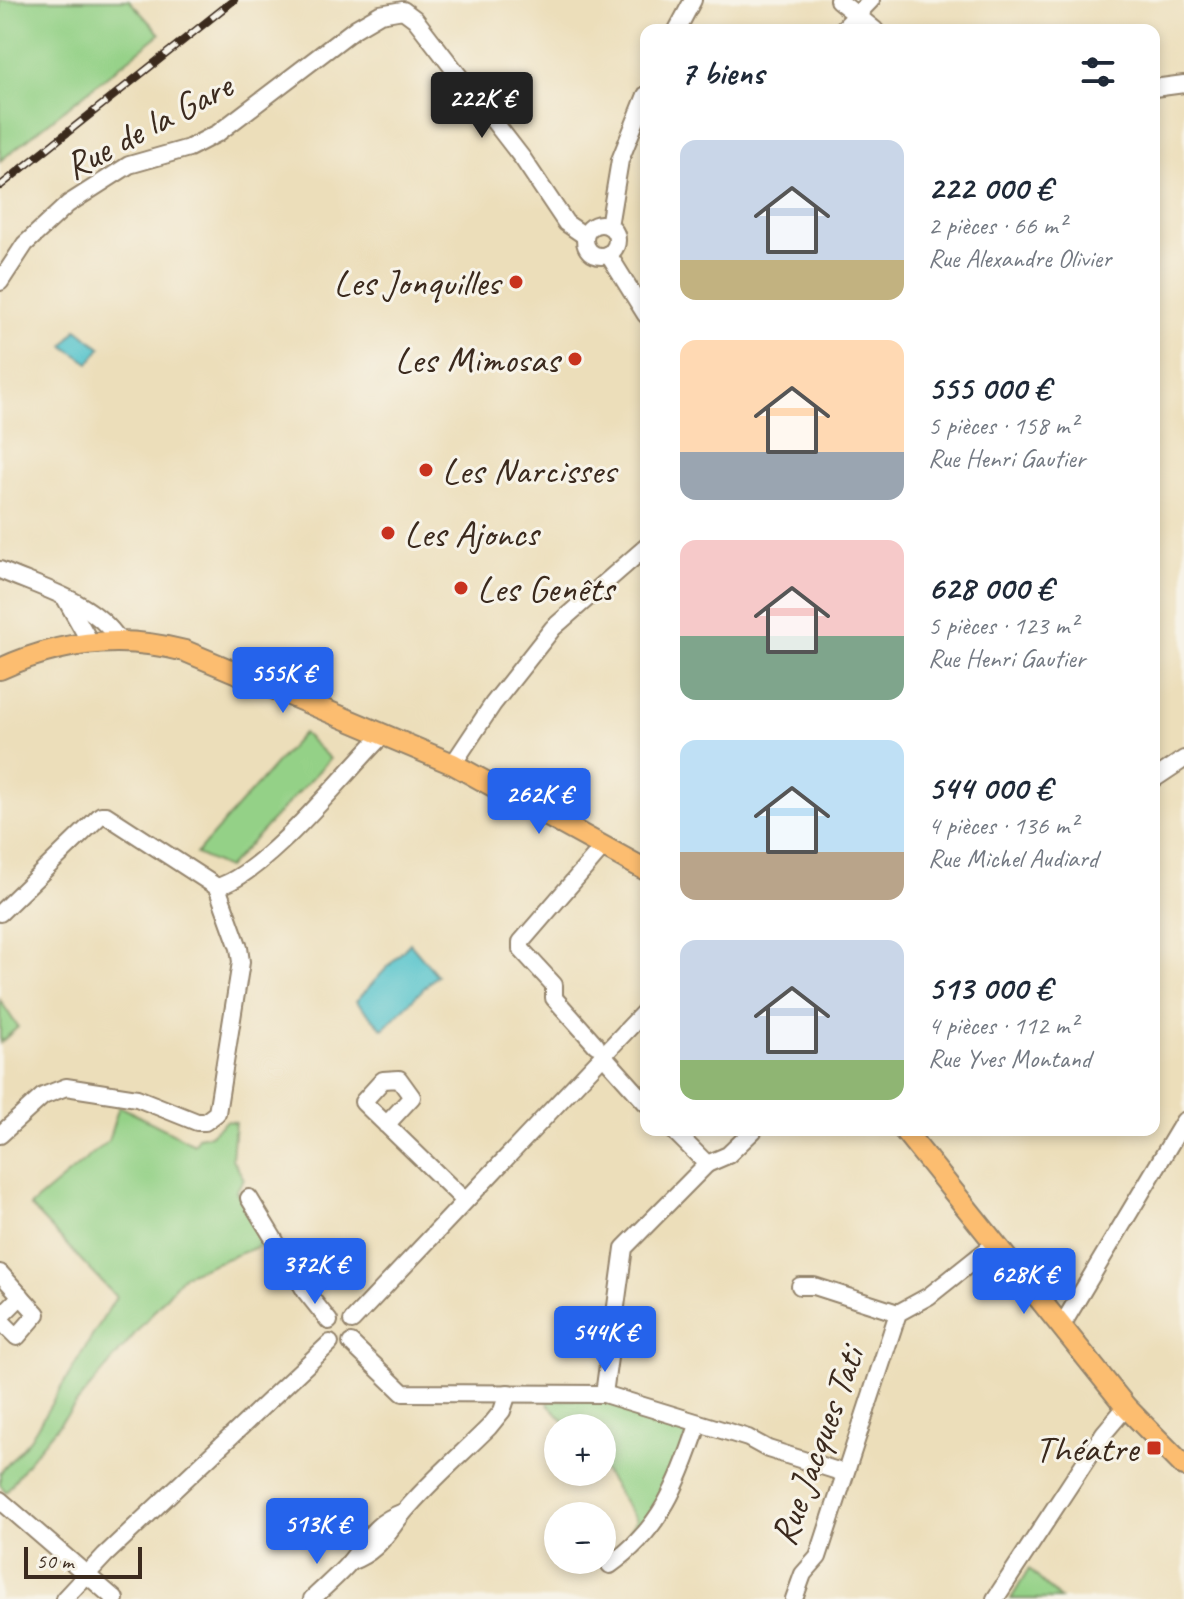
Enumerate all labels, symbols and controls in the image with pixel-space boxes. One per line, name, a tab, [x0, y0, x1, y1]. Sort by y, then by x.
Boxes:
icon: filters	[1076, 50, 1120, 94]
text: 7 biens	[680, 51, 764, 94]
street label: Rue de la Gare	[56, 61, 242, 190]
pin: 222K €	[417, 72, 547, 140]
text: 222K €	[449, 81, 515, 114]
text: 222 000 €	[928, 166, 1052, 209]
icon: home	[744, 172, 840, 268]
text: 2 pièces · 66 m²	[928, 209, 1066, 242]
text: Rue Alexandre Olivier	[928, 242, 1111, 275]
place label: Les Jonquilles	[334, 259, 503, 306]
marker: Les Jonquilles	[507, 273, 525, 291]
place label: Les Mimosas	[395, 336, 563, 383]
marker: Les Mimosas	[566, 350, 584, 368]
text: 555 000 €	[928, 366, 1050, 409]
icon: home	[744, 372, 840, 468]
text: 5 pièces · 158 m²	[928, 409, 1077, 442]
text: Rue Henri Gautier	[928, 442, 1085, 475]
place label: Les Narcisses	[442, 447, 619, 494]
marker: Les Narcisses	[417, 461, 435, 479]
place label: Les Ajoncs	[404, 510, 542, 557]
marker: Les Ajoncs	[379, 524, 397, 542]
place label: Les Genêts	[477, 565, 617, 612]
text: 628 000 €	[928, 566, 1052, 609]
icon: home	[744, 572, 840, 668]
marker: Les Genêts	[452, 579, 470, 597]
text: 5 pièces · 123 m²	[928, 609, 1077, 642]
text: Rue Henri Gautier	[928, 642, 1085, 675]
pin: 555K €	[218, 647, 348, 715]
text: 555K €	[250, 656, 316, 689]
text: 544 000 €	[928, 766, 1051, 809]
pin: 262K €	[474, 768, 604, 836]
icon: home	[744, 772, 840, 868]
text: 262K €	[506, 777, 572, 810]
text: 4 pièces · 136 m²	[928, 809, 1077, 842]
text: Rue Michel Audiard	[928, 842, 1098, 875]
text: 513 000 €	[928, 966, 1051, 1009]
icon: home	[744, 972, 840, 1068]
text: 4 pièces · 112 m²	[928, 1009, 1077, 1042]
text: Rue Yves Montand	[928, 1042, 1091, 1075]
pin: 372K €	[250, 1238, 380, 1306]
text: 372K €	[282, 1247, 348, 1280]
pin: 628K €	[959, 1248, 1089, 1316]
text: 628K €	[991, 1257, 1057, 1290]
pin: 544K €	[540, 1306, 670, 1374]
text: 544K €	[572, 1315, 638, 1348]
street label: Rue Jacques Tati	[759, 1337, 876, 1552]
map controls	[544, 1414, 616, 1574]
button: +	[544, 1414, 616, 1486]
place label: Théatre	[1035, 1425, 1141, 1472]
marker: Théatre	[1145, 1439, 1163, 1457]
pin: 513K €	[252, 1498, 382, 1566]
button: −	[544, 1502, 616, 1574]
text: 513K €	[284, 1507, 350, 1540]
scale bar	[24, 1543, 142, 1579]
text: 50 m	[36, 1547, 73, 1575]

